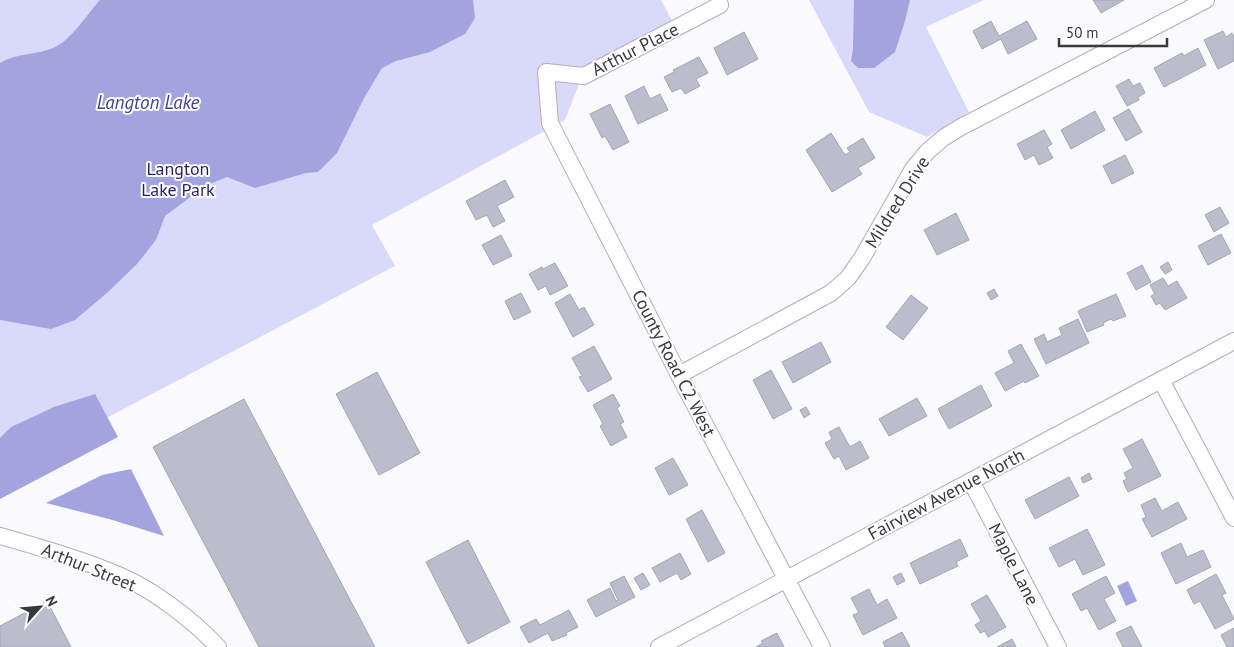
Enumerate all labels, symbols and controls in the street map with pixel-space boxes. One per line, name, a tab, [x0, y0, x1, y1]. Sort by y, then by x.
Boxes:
scale bar	[1059, 15, 1166, 47]
street label: Arthur Place	[588, 17, 682, 81]
text: 50 m	[1066, 23, 1099, 42]
water label: Langton Lake	[97, 90, 200, 114]
street label: Mildred Drive	[860, 152, 934, 252]
park label: Langton Lake Park	[141, 157, 215, 201]
street label: County Road C2 West	[627, 286, 721, 440]
street label: Fairview Avenue North	[864, 443, 1028, 545]
street label: Maple Lane	[984, 519, 1044, 609]
street label: Arthur Street	[38, 538, 140, 596]
north arrow	[15, 582, 65, 632]
text: N	[41, 593, 62, 609]

